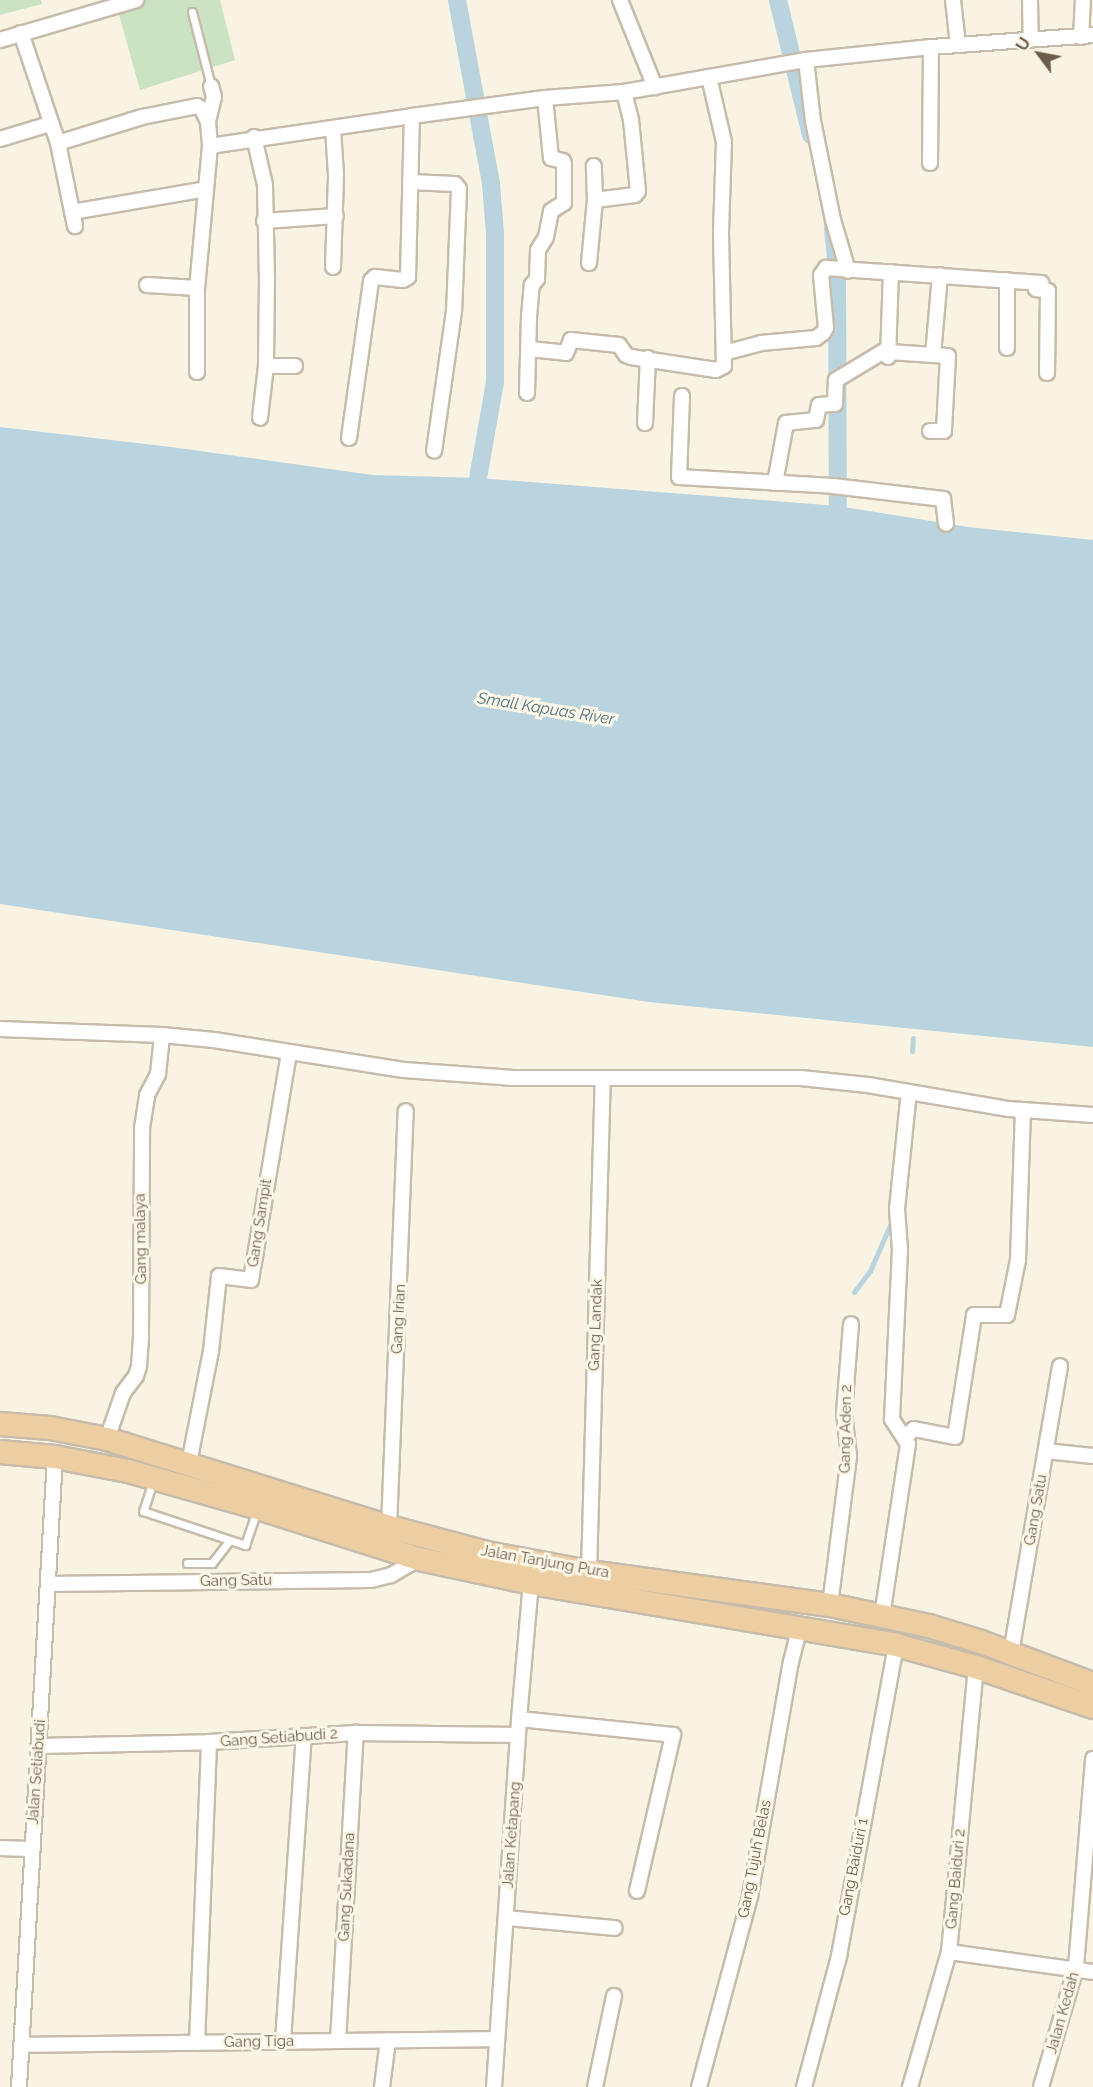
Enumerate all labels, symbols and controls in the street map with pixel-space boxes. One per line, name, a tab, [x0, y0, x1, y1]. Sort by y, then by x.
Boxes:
north arrow	[1009, 24, 1069, 84]
text: U	[1012, 34, 1035, 54]
water label: Small Kapuas River	[476, 689, 616, 729]
street label: Gang Sampit	[244, 1177, 276, 1269]
street label: Gang malaya	[131, 1193, 151, 1285]
street label: Gang Landak	[585, 1279, 607, 1371]
street label: Gang Irian	[388, 1284, 410, 1354]
street label: Gang Aden 2	[836, 1384, 856, 1474]
street label: Gang Satu	[1021, 1473, 1051, 1547]
street label: Jalan Tanjung Pura	[479, 1542, 611, 1582]
street label: Gang Satu	[200, 1571, 272, 1591]
street label: Jalan Setiabudi	[24, 1719, 50, 1825]
street label: Gang Setiabudi 2	[220, 1725, 338, 1751]
street label: Jalan Ketapang	[499, 1781, 525, 1889]
street label: Gang Tujuh Belas	[735, 1798, 775, 1920]
street label: Gang Baiduri 1	[836, 1817, 872, 1917]
street label: Gang Baiduri 2	[943, 1828, 969, 1930]
street label: Gang Sukadana	[335, 1832, 359, 1942]
street label: Jalan Kedah	[1043, 1970, 1083, 2056]
street label: Gang Tiga	[224, 2032, 294, 2052]

